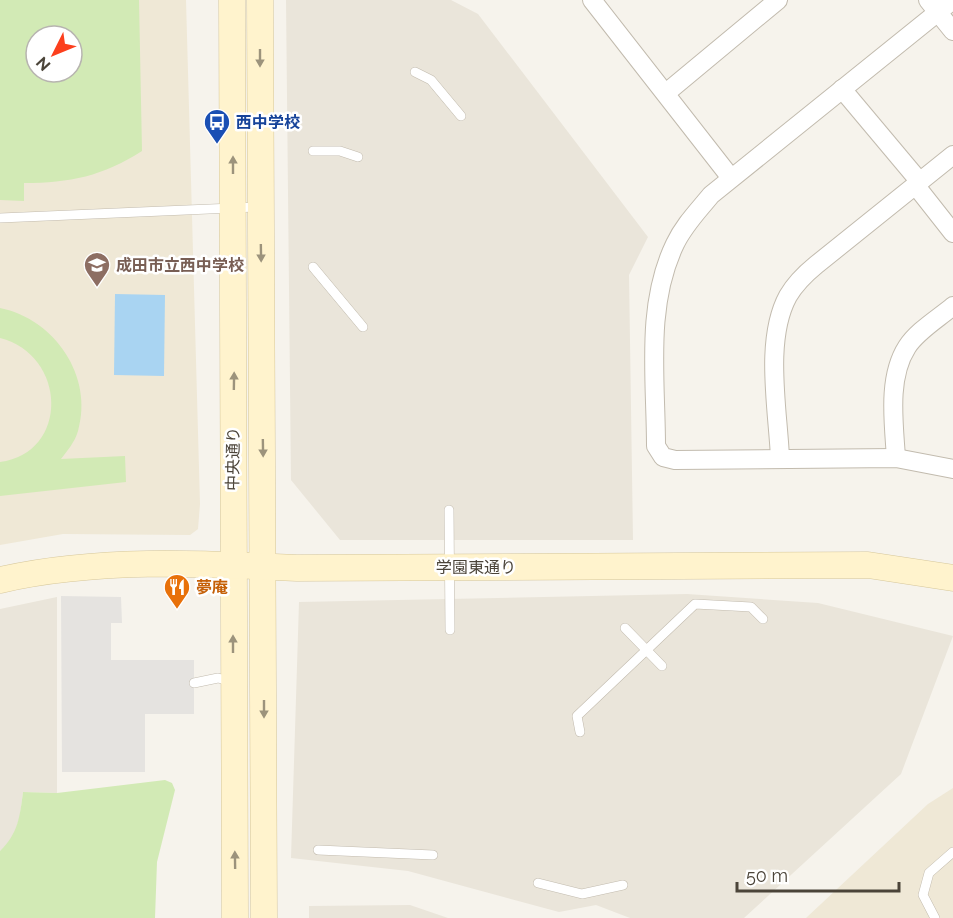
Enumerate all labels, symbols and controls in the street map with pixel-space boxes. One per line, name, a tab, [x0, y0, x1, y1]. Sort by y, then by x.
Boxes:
north arrow	[24, 24, 84, 84]
one-way arrow	[255, 49, 265, 68]
text: N	[32, 53, 55, 75]
bus stop icon: 西中学校	[202, 107, 232, 145]
place label: 西中学校	[236, 113, 300, 132]
one-way arrow	[228, 156, 237, 175]
one-way arrow	[256, 244, 266, 263]
school or university icon: 成田市立西中学校	[82, 250, 112, 288]
place label: 成田市立西中学校	[116, 256, 244, 275]
one-way arrow	[229, 372, 239, 391]
street label: 中央通り	[223, 427, 243, 491]
one-way arrow	[258, 439, 268, 458]
street label: 学園東通り	[436, 558, 516, 577]
restaurant icon: 夢庵	[162, 572, 192, 610]
place label: 夢庵	[196, 578, 228, 597]
one-way arrow	[228, 634, 238, 653]
one-way arrow	[259, 699, 269, 718]
one-way arrow	[230, 850, 240, 869]
scale bar	[737, 855, 899, 893]
text: 50 m	[746, 865, 788, 886]

